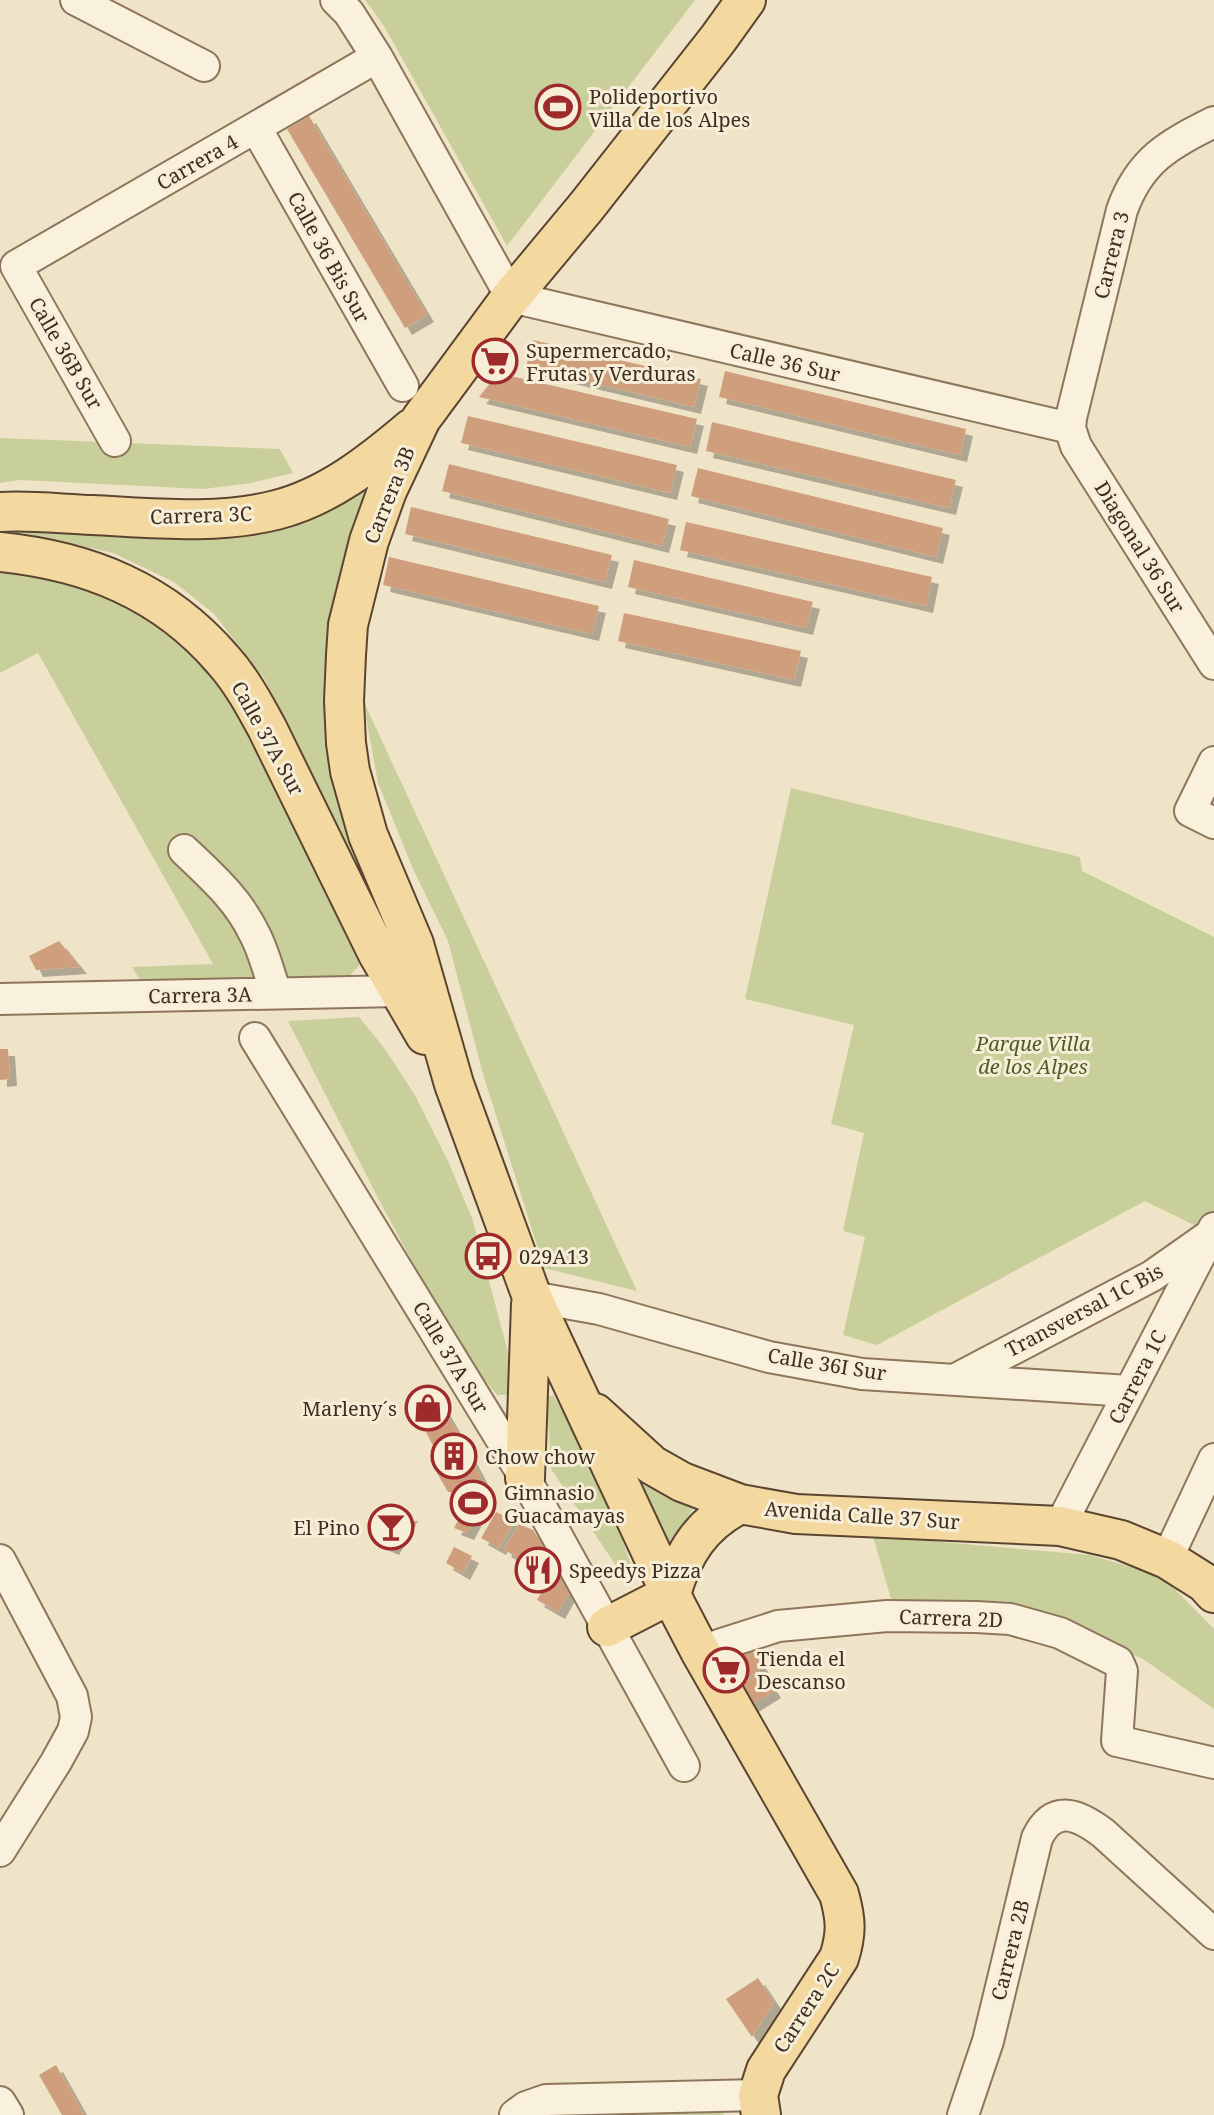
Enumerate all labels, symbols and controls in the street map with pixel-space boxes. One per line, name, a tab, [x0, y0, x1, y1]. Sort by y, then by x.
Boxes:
sports icon: Polideportivo Villa de los Alpes	[534, 83, 582, 131]
place label: Polideportivo Villa de los Alpes	[589, 83, 750, 133]
street label: Carrera 4	[151, 128, 243, 196]
street label: Calle 36 Bis Sur	[282, 187, 377, 328]
street label: Carrera 3	[1087, 208, 1135, 302]
street label: Calle 36B Sur	[23, 292, 109, 415]
street label: Calle 36 Sur	[727, 336, 843, 388]
supermarket icon: Supermercado, Frutas y Verduras	[471, 337, 519, 385]
place label: Supermercado, Frutas y Verduras	[526, 337, 696, 387]
street label: Carrera 3B	[357, 442, 421, 548]
street label: Diagonal 36 Sur	[1089, 476, 1192, 619]
street label: Carrera 3C	[150, 500, 252, 530]
street label: Calle 37A Sur	[226, 676, 311, 800]
street label: Carrera 3A	[148, 981, 253, 1009]
park label: Parque Villa de los Alpes	[975, 1030, 1091, 1080]
bus stop icon: 029A13	[464, 1232, 512, 1280]
place label: 029A13	[519, 1243, 589, 1270]
street label: Transversal 1C Bis	[1000, 1257, 1168, 1363]
street label: Calle 37A Sur	[407, 1296, 495, 1419]
street label: Carrera 1C	[1102, 1325, 1172, 1429]
street label: Calle 36I Sur	[766, 1341, 889, 1387]
shop icon: Marleny´s	[404, 1384, 452, 1432]
place label: Marleny´s	[302, 1395, 397, 1422]
building icon: Chow chow	[430, 1432, 478, 1480]
place label: Chow chow	[485, 1443, 596, 1470]
sports icon: Gimnasio Guacamayas	[449, 1479, 497, 1527]
place label: Gimnasio Guacamayas	[504, 1479, 625, 1529]
street label: Avenida Calle 37 Sur	[763, 1495, 961, 1535]
bar icon: El Pino	[367, 1503, 415, 1551]
place label: El Pino	[293, 1514, 360, 1541]
restaurant icon: Speedys Pizza	[514, 1546, 562, 1594]
place label: Speedys Pizza	[569, 1557, 702, 1584]
street label: Carrera 2D	[898, 1603, 1004, 1633]
place label: Tienda el Descanso	[757, 1645, 846, 1695]
supermarket icon: Tienda el Descanso	[702, 1646, 750, 1694]
street label: Carrera 2B	[984, 1897, 1036, 2003]
street label: Carrera 2C	[767, 1958, 845, 2058]

